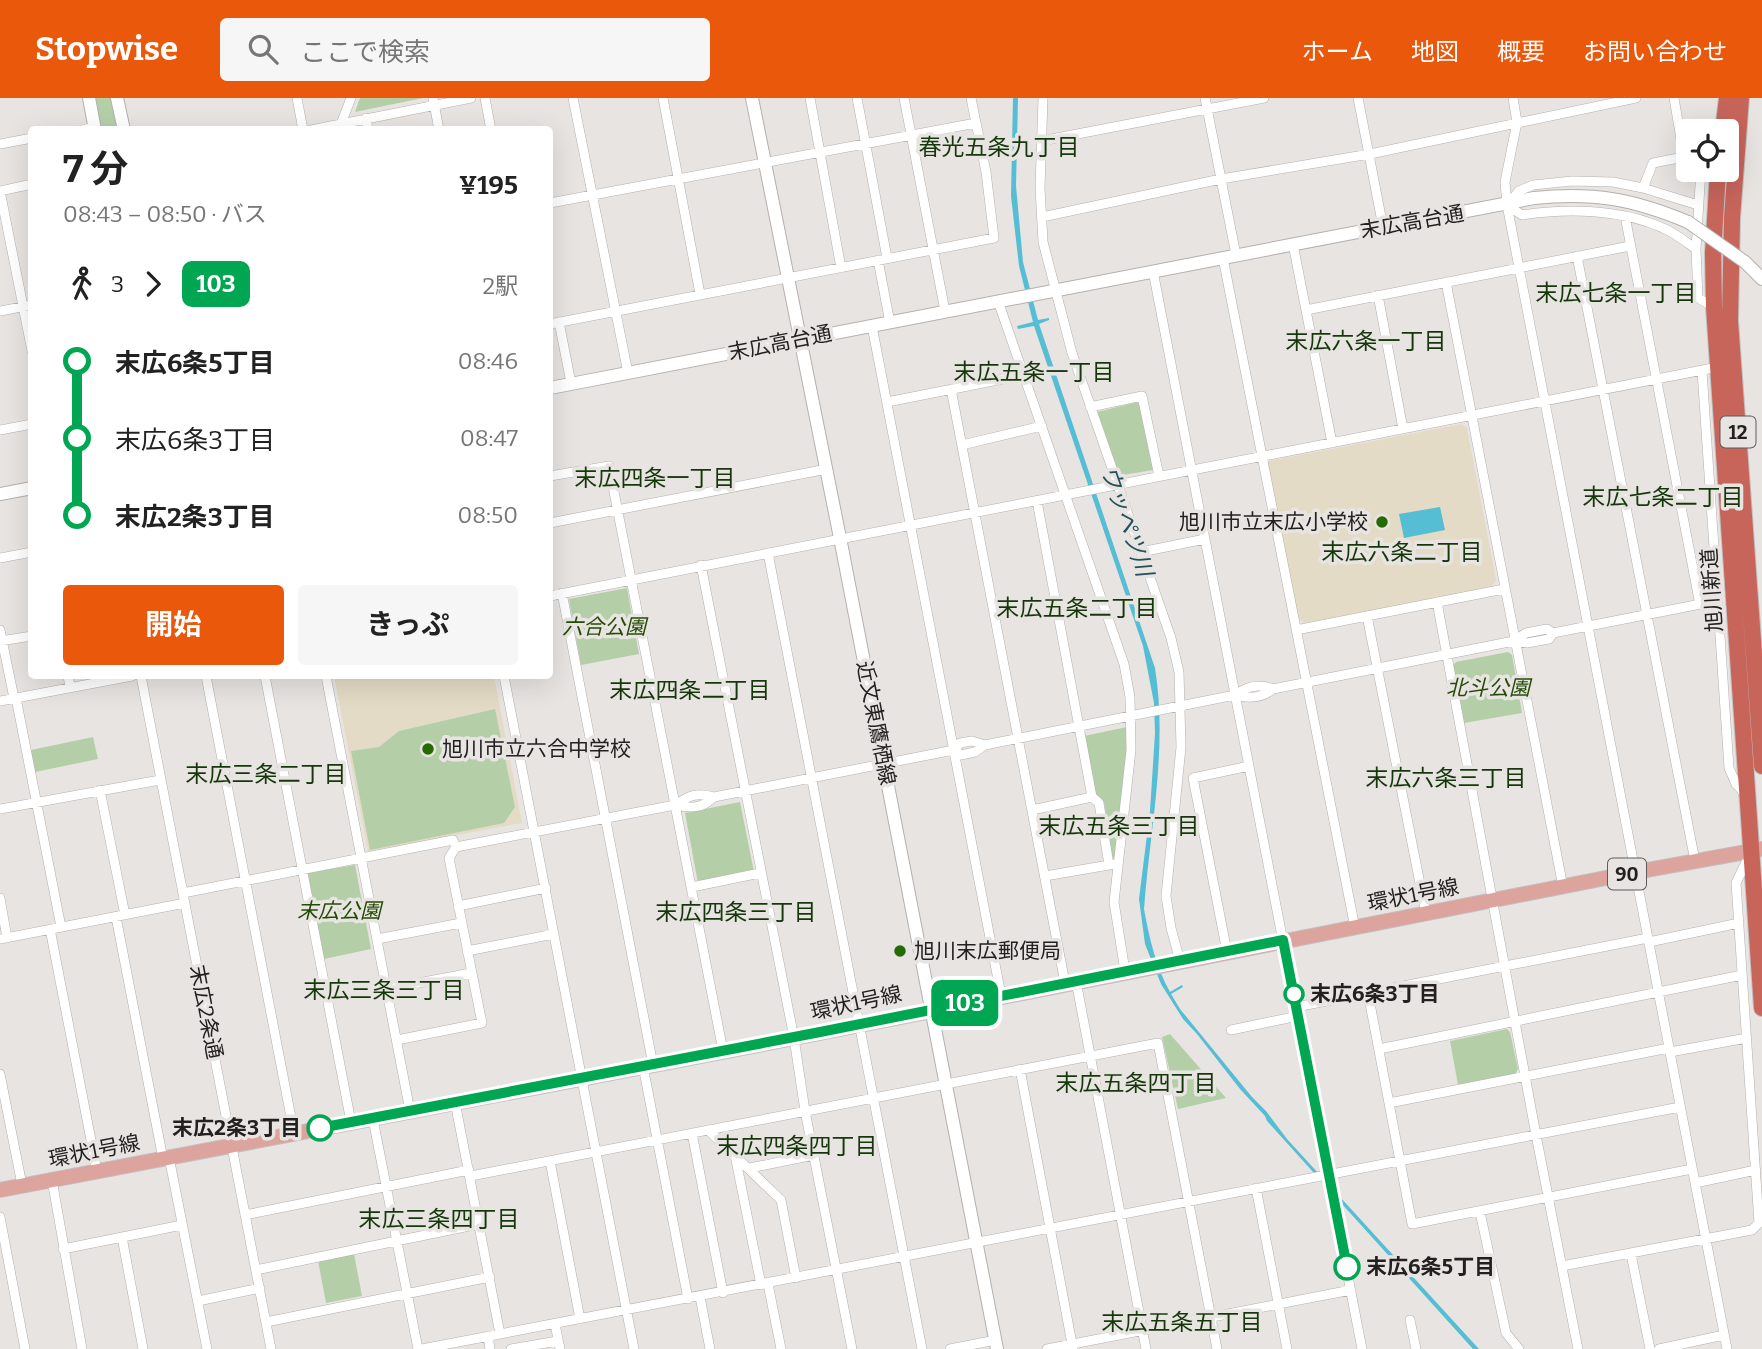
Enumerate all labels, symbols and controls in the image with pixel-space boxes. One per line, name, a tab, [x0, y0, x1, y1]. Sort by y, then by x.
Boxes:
search box	[220, 18, 710, 81]
text: Stopwise	[35, 29, 178, 69]
icon: search	[244, 30, 282, 68]
text: ここで検索	[300, 37, 430, 68]
text: ホーム	[1302, 38, 1373, 66]
text: 地図	[1411, 38, 1459, 66]
text: 概要	[1497, 38, 1545, 66]
text: お問い合わせ	[1583, 38, 1727, 66]
map controls	[1676, 119, 1739, 182]
button: locate	[1676, 119, 1739, 182]
district label: 春光五条九丁目	[919, 133, 1080, 161]
text: 7 分	[63, 146, 128, 192]
text: ¥195	[459, 170, 518, 201]
text: 08:43 – 08:50 · バス	[63, 200, 267, 228]
street label: 末広高台通	[1358, 200, 1466, 244]
icon: walk	[63, 265, 101, 303]
icon: forward	[134, 265, 172, 303]
text: 3	[111, 270, 124, 298]
text: 103	[196, 270, 236, 298]
text: 2駅	[482, 272, 518, 300]
district label: 末広七条一丁目	[1536, 279, 1697, 307]
street label: 末広高台通	[726, 320, 834, 366]
district label: 末広六条一丁目	[1286, 327, 1447, 355]
text: 08:46	[458, 347, 518, 375]
text: 末広6条5丁目	[115, 348, 275, 379]
district label: 末広五条一丁目	[954, 358, 1115, 386]
road number: 12	[1720, 416, 1756, 448]
text: 08:47	[460, 424, 518, 452]
text: 末広6条3丁目	[115, 425, 275, 456]
water label: ウッペツ川	[1095, 462, 1160, 583]
district label: 末広四条一丁目	[575, 464, 736, 492]
district label: 末広七条二丁目	[1583, 483, 1744, 511]
text: 08:50	[458, 501, 518, 529]
text: 末広2条3丁目	[115, 502, 275, 533]
place label: 旭川市立末広小学校	[1179, 509, 1368, 535]
marker: 旭川市立末広小学校	[1374, 514, 1390, 530]
district label: 末広六条二丁目	[1322, 538, 1483, 566]
street label: 旭川新道	[1696, 547, 1728, 633]
button: 開始	[63, 585, 284, 665]
button: きっぷ	[298, 585, 518, 665]
district label: 末広五条二丁目	[997, 594, 1158, 622]
park label: 六合公園	[562, 614, 649, 640]
street label: 近文東鷹栖線	[851, 659, 901, 787]
park label: 北斗公園	[1446, 675, 1533, 701]
district label: 末広四条二丁目	[610, 676, 771, 704]
place label: 旭川市立六合中学校	[442, 736, 631, 762]
marker: 旭川市立六合中学校	[420, 741, 436, 757]
district label: 末広三条二丁目	[186, 760, 347, 788]
district label: 末広六条三丁目	[1366, 764, 1527, 792]
district label: 末広五条三丁目	[1039, 812, 1200, 840]
road number: 90	[1608, 859, 1646, 890]
street label: 環状1号線	[1365, 873, 1461, 917]
park label: 末広公園	[297, 898, 384, 924]
district label: 末広四条三丁目	[656, 898, 817, 926]
place label: 旭川末広郵便局	[914, 938, 1061, 964]
marker: 旭川末広郵便局	[892, 943, 908, 959]
street label: 末広2条通	[184, 963, 228, 1061]
district label: 末広三条三丁目	[304, 976, 465, 1004]
line badge: 103	[925, 980, 1005, 1026]
street label: 環状1号線	[808, 981, 904, 1025]
place label: 末広6条3丁目	[1310, 981, 1440, 1007]
marker: 末広6条3丁目	[1284, 984, 1304, 1004]
text: 103	[945, 989, 985, 1017]
district label: 末広五条四丁目	[1056, 1069, 1217, 1097]
place label: 末広2条3丁目	[172, 1115, 301, 1141]
marker: 末広2条3丁目	[307, 1115, 333, 1141]
street label: 環状1号線	[46, 1129, 142, 1173]
district label: 末広四条四丁目	[717, 1132, 878, 1160]
district label: 末広三条四丁目	[359, 1205, 520, 1233]
marker: 末広6条5丁目	[1334, 1254, 1360, 1280]
place label: 末広6条5丁目	[1366, 1254, 1495, 1280]
district label: 末広五条五丁目	[1102, 1308, 1263, 1336]

